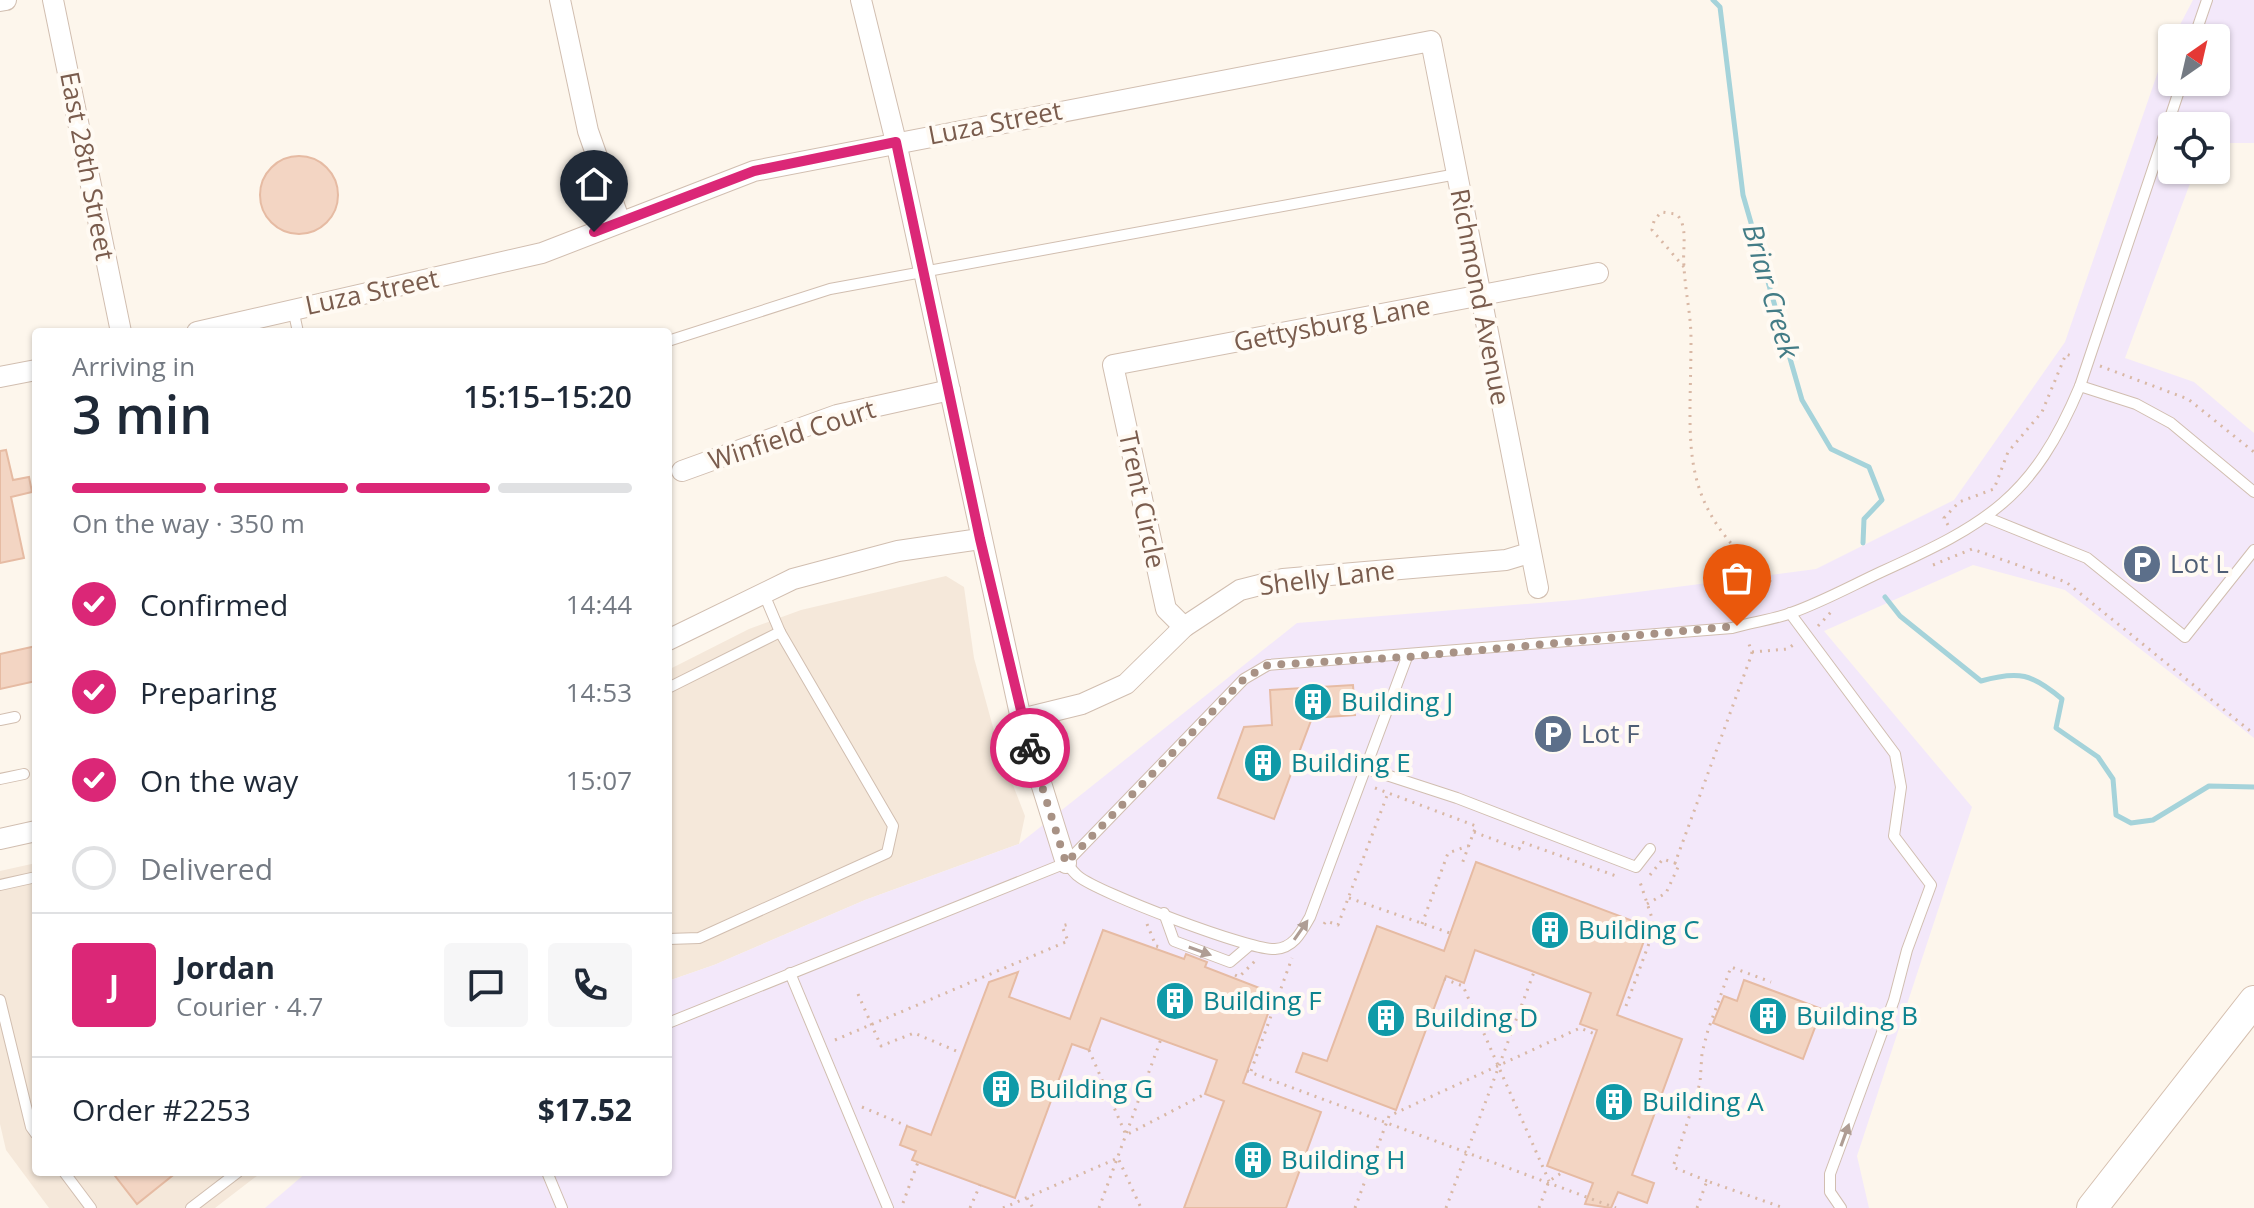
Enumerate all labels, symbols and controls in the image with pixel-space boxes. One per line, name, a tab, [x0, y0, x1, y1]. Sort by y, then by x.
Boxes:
north arrow	[2158, 24, 2230, 96]
map controls	[2158, 24, 2230, 184]
street label: East 28th Street	[52, 68, 124, 263]
street label: Luza Street	[925, 91, 1065, 153]
button: locate	[2158, 112, 2230, 184]
pin	[560, 150, 628, 232]
icon: home	[572, 162, 616, 206]
street label: Richmond Avenue	[1442, 185, 1520, 408]
water label: Briar Creek	[1735, 219, 1810, 364]
street label: Luza Street	[302, 259, 442, 323]
street label: Gettysburg Lane	[1231, 286, 1433, 360]
text: Arriving in	[72, 348, 195, 384]
text: 15:15–15:20	[463, 376, 632, 417]
text: 3 min	[72, 378, 212, 449]
street label: Winfield Court	[704, 390, 880, 478]
street label: Trent Circle	[1111, 428, 1175, 571]
text: On the way · 350 m	[72, 505, 305, 541]
parking icon: Lot L	[2121, 543, 2163, 585]
pin	[1703, 544, 1771, 626]
place label: Lot L	[2170, 545, 2229, 581]
street label: Shelly Lane	[1257, 551, 1397, 603]
icon: bag	[1715, 556, 1759, 600]
icon: check	[72, 582, 116, 626]
text: Confirmed	[140, 584, 288, 625]
text: 14:44	[566, 586, 632, 622]
icon: check	[72, 670, 116, 714]
text: Preparing	[140, 672, 277, 713]
text: 14:53	[566, 674, 632, 710]
building icon: Building J	[1292, 681, 1334, 723]
place label: Building J	[1341, 683, 1453, 719]
courier	[990, 708, 1070, 788]
parking icon: Lot F	[1532, 713, 1574, 755]
place label: Lot F	[1581, 715, 1640, 751]
icon: bike	[1008, 726, 1052, 770]
building icon: Building E	[1242, 742, 1284, 784]
place label: Building E	[1291, 744, 1411, 780]
icon: check	[72, 758, 116, 802]
text: On the way	[140, 760, 298, 801]
text: 15:07	[566, 762, 632, 798]
text: Delivered	[140, 848, 273, 889]
building icon: Building C	[1529, 909, 1571, 951]
place label: Building C	[1578, 911, 1700, 947]
one-way arrow	[1294, 919, 1309, 940]
button: chat	[444, 943, 528, 1027]
button: phone	[548, 943, 632, 1027]
one-way arrow	[1188, 945, 1212, 958]
text: Jordan	[176, 947, 275, 988]
text: J	[109, 965, 119, 1006]
building icon: Building F	[1154, 980, 1196, 1022]
place label: Building F	[1203, 982, 1322, 1018]
text: Courier · 4.7	[176, 988, 323, 1024]
building icon: Building B	[1747, 995, 1789, 1037]
building icon: Building D	[1365, 997, 1407, 1039]
place label: Building B	[1796, 997, 1918, 1033]
place label: Building D	[1414, 999, 1538, 1035]
building icon: Building G	[980, 1068, 1022, 1110]
place label: Building G	[1029, 1070, 1153, 1106]
building icon: Building A	[1593, 1081, 1635, 1123]
place label: Building A	[1642, 1083, 1764, 1119]
text: Order #2253	[72, 1089, 251, 1130]
text: $17.52	[538, 1089, 632, 1130]
one-way arrow	[1839, 1123, 1852, 1147]
building icon: Building H	[1232, 1139, 1274, 1181]
place label: Building H	[1281, 1141, 1405, 1177]

